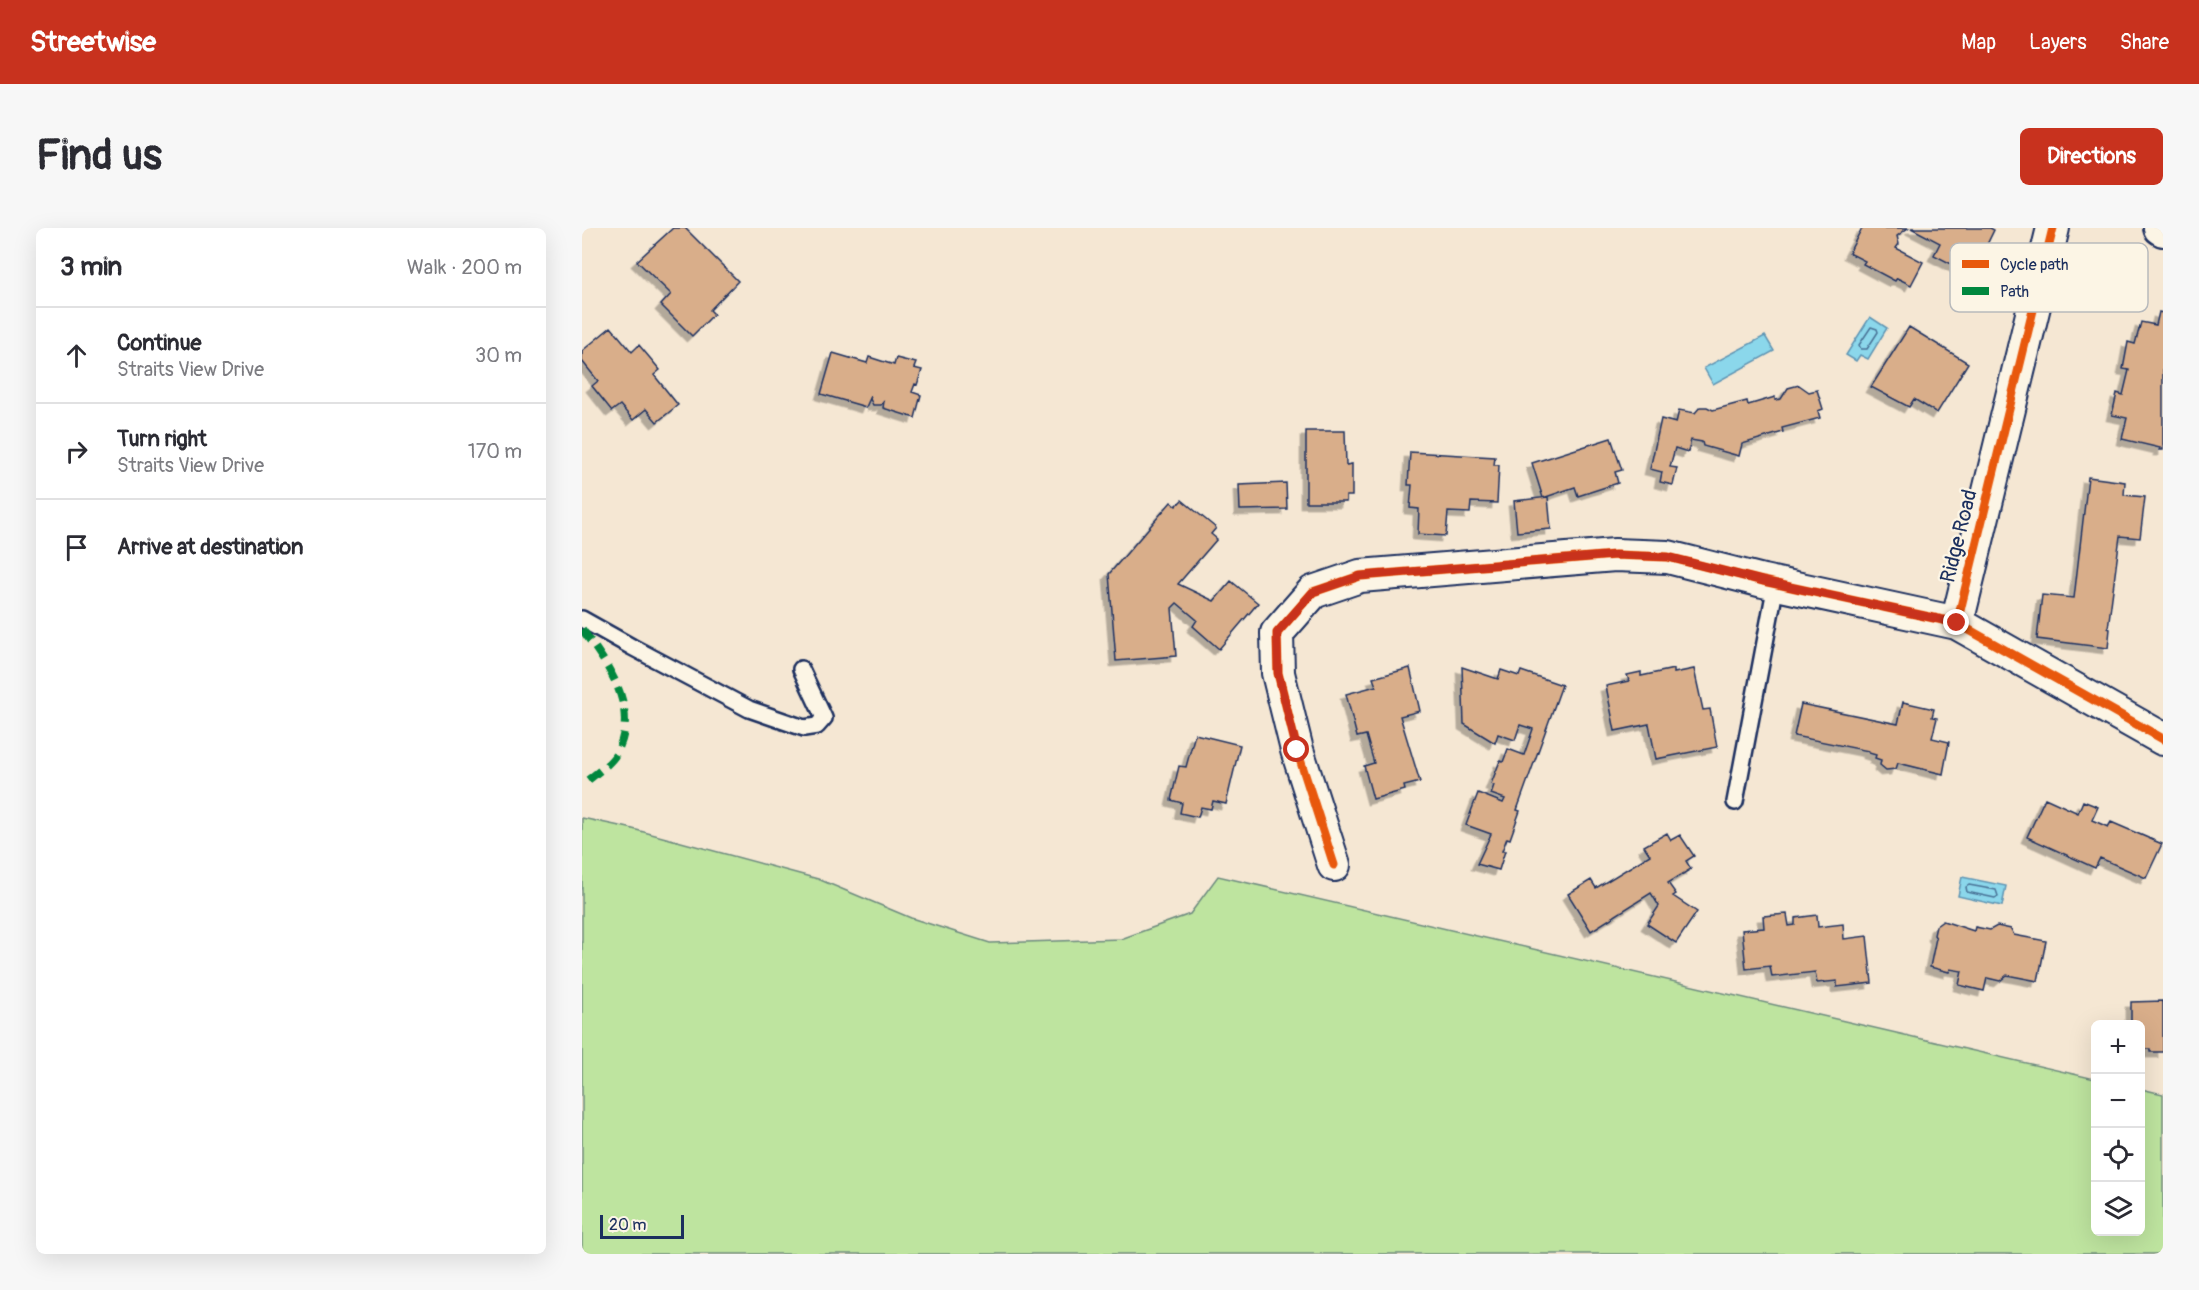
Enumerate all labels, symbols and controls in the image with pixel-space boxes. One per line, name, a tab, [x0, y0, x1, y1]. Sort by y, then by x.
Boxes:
text: Streetwise	[30, 25, 156, 60]
text: Map	[1961, 29, 1996, 56]
text: Layers	[2029, 29, 2087, 56]
text: Share	[2120, 29, 2169, 56]
button: Directions	[2020, 128, 2163, 185]
text: Find us	[36, 130, 162, 182]
legend	[1950, 243, 2148, 312]
text: 3 min	[60, 251, 122, 283]
text: Walk · 200 m	[407, 255, 522, 280]
text: Cycle path	[2000, 255, 2068, 275]
text: Path	[2000, 282, 2029, 302]
text: Continue	[117, 329, 201, 357]
icon: ahead	[60, 339, 93, 372]
text: 30 m	[475, 343, 522, 368]
text: Straits View Drive	[117, 357, 264, 382]
text: Turn right	[117, 425, 207, 453]
icon: right	[60, 435, 93, 468]
text: 170 m	[468, 439, 522, 464]
text: Straits View Drive	[117, 453, 264, 478]
street label: Ridge Road	[1934, 487, 1984, 585]
icon: arrive	[60, 531, 93, 564]
text: Arrive at destination	[117, 533, 303, 561]
route end	[1943, 609, 1969, 635]
route start	[1283, 736, 1309, 762]
map controls	[2091, 1020, 2145, 1236]
button: +	[2091, 1020, 2145, 1074]
button: −	[2091, 1074, 2145, 1128]
button: locate	[2091, 1128, 2145, 1182]
button: layers	[2091, 1182, 2145, 1236]
scale bar	[600, 1212, 684, 1240]
text: 20 m	[609, 1215, 647, 1235]

